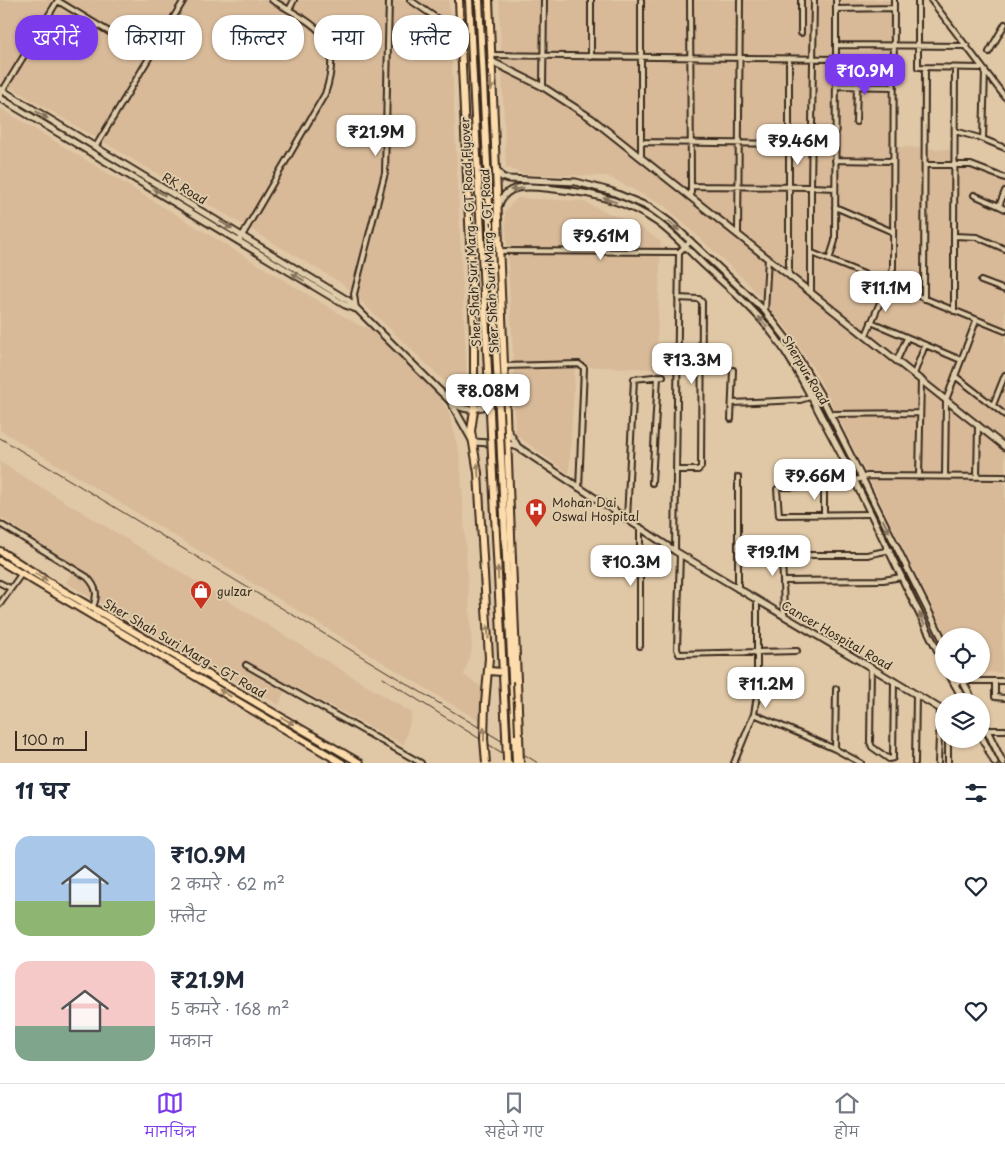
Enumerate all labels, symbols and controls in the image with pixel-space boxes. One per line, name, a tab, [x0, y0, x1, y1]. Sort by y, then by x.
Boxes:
chip: खरीदें	[15, 15, 98, 60]
chip: किराया	[108, 15, 202, 60]
chip: फ़िल्टर	[212, 15, 304, 60]
chip: नया	[314, 15, 382, 60]
chip: फ़्लैट	[392, 15, 469, 60]
pin: ₹10.9M	[824, 54, 906, 96]
text: ₹10.9M	[836, 58, 894, 82]
one-way arrow	[487, 76, 495, 92]
one-way arrow	[35, 110, 48, 119]
pin: ₹21.9M	[335, 114, 417, 157]
street label: Sher Shah Suri Marg - GT Road Flyover	[455, 116, 485, 347]
text: ₹21.9M	[348, 119, 404, 143]
pin: ₹9.46M	[757, 124, 839, 166]
text: ₹9.46M	[767, 128, 829, 152]
street label: RK Road	[159, 168, 211, 208]
street label: Sher Shah Suri Marg - GT Road	[475, 168, 503, 354]
one-way arrow	[509, 185, 525, 193]
one-way arrow	[153, 188, 166, 197]
one-way arrow	[603, 196, 618, 203]
pin: ₹9.61M	[560, 218, 642, 261]
one-way arrow	[220, 220, 233, 229]
one-way arrow	[668, 220, 680, 232]
text: ₹9.61M	[573, 223, 629, 247]
pin: ₹11.1M	[845, 270, 927, 313]
one-way arrow	[292, 272, 305, 281]
text: ₹11.1M	[861, 275, 911, 299]
one-way arrow	[757, 317, 769, 329]
street label: Sherpur Road	[778, 332, 834, 408]
pin: ₹13.3M	[651, 342, 733, 385]
text: ₹13.3M	[663, 347, 721, 371]
pin: ₹8.08M	[447, 374, 529, 416]
text: ₹8.08M	[457, 378, 519, 402]
pin: ₹9.66M	[774, 458, 856, 501]
one-way arrow	[474, 462, 482, 478]
text: ₹9.66M	[785, 463, 845, 487]
place label: Mohan Dai Oswal Hospital	[552, 493, 639, 525]
hospital icon: Mohan Dai Oswal Hospital	[524, 497, 548, 528]
one-way arrow	[882, 519, 890, 534]
pin: ₹19.1M	[732, 534, 814, 577]
text: ₹19.1M	[746, 539, 800, 563]
pin: ₹10.3M	[590, 544, 672, 587]
text: ₹10.3M	[601, 549, 661, 573]
one-way arrow	[493, 565, 501, 581]
one-way arrow	[35, 573, 48, 582]
shop icon: gulzar	[189, 579, 213, 610]
place label: gulzar	[217, 582, 253, 600]
street label: Sher Shah Suri Marg - GT Road	[100, 594, 270, 702]
street label: Cancer Hospital Road	[778, 596, 896, 674]
one-way arrow	[918, 612, 926, 626]
one-way arrow	[484, 624, 492, 640]
map controls	[935, 628, 990, 748]
button: locate	[935, 628, 990, 683]
pin: ₹11.2M	[725, 666, 807, 709]
text: ₹11.2M	[738, 671, 794, 695]
one-way arrow	[219, 689, 232, 698]
button: layers	[935, 693, 990, 748]
one-way arrow	[281, 716, 294, 725]
one-way arrow	[480, 725, 488, 741]
scale bar	[15, 728, 88, 751]
text: 100 m	[22, 729, 65, 750]
text: 11 घर	[15, 774, 69, 806]
icon: filters	[962, 779, 990, 807]
text: ₹10.9M	[170, 838, 246, 870]
icon: home	[55, 856, 115, 916]
text: 2 कमरे · 62 m²	[170, 871, 285, 895]
icon: heart	[962, 872, 990, 900]
text: फ़्लैट	[170, 903, 206, 927]
text: ₹21.9M	[170, 963, 245, 995]
icon: home	[55, 981, 115, 1041]
text: 5 कमरे · 168 m²	[170, 996, 290, 1020]
icon: heart	[962, 997, 990, 1025]
text: मकान	[170, 1028, 212, 1052]
tab: मानचित्र	[144, 1089, 196, 1148]
tab: सहेजे गए	[485, 1089, 544, 1148]
tab: होम	[833, 1089, 861, 1148]

